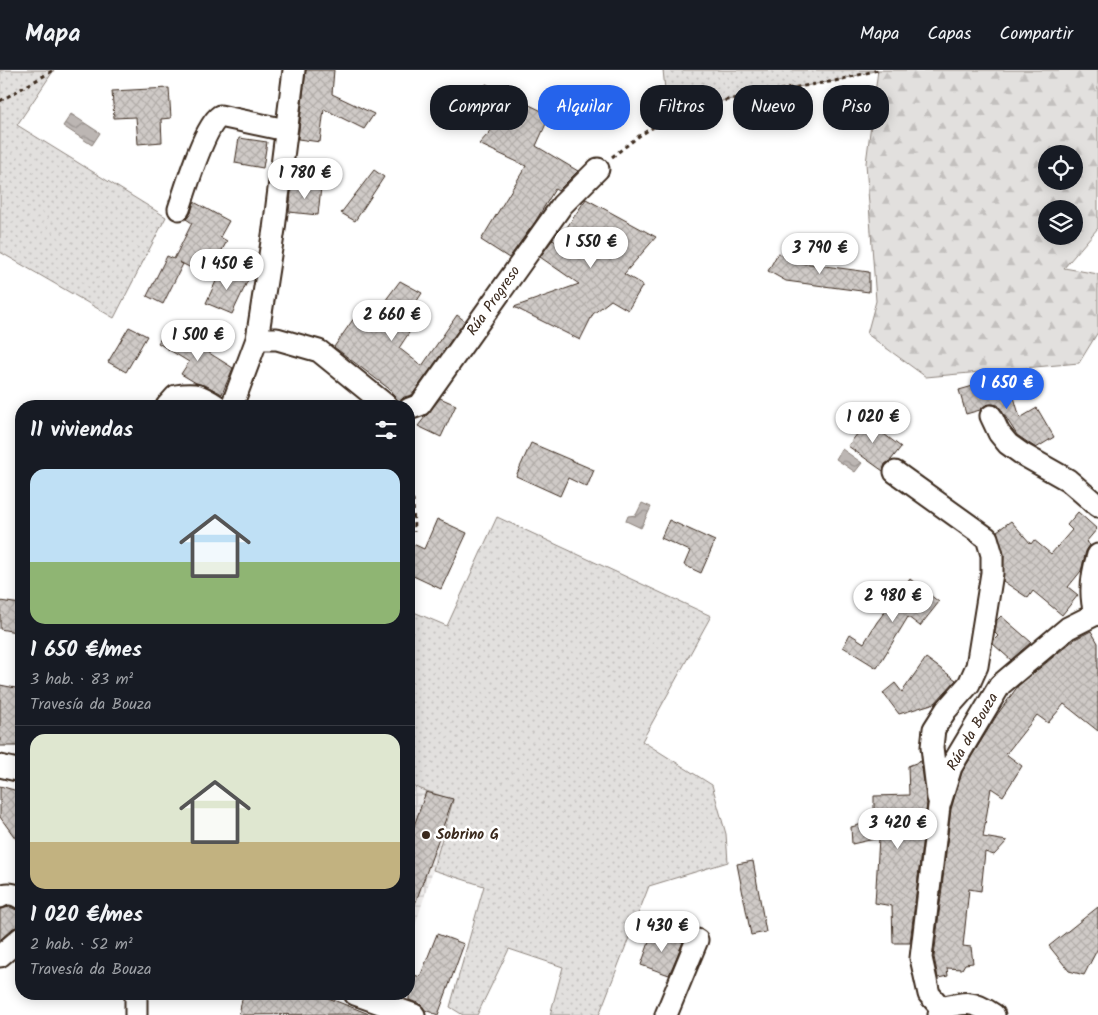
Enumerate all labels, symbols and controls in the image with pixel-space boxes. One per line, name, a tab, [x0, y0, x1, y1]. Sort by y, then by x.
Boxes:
text: Mapa	[25, 15, 81, 54]
text: Mapa	[860, 20, 900, 49]
text: Capas	[928, 20, 972, 49]
text: Compartir	[1000, 20, 1073, 49]
chip: Comprar	[430, 85, 528, 130]
chip: Alquilar	[538, 85, 630, 130]
chip: Filtros	[640, 85, 723, 130]
chip: Nuevo	[733, 85, 813, 130]
chip: Piso	[823, 85, 889, 130]
map controls	[1038, 145, 1083, 245]
button: locate	[1038, 145, 1083, 190]
pin: 1 780 €	[259, 158, 351, 200]
text: 1 780 €	[279, 161, 331, 186]
button: layers	[1038, 200, 1083, 245]
pin: 1 550 €	[545, 226, 637, 269]
text: 1 550 €	[565, 230, 617, 255]
pin: 3 790 €	[774, 232, 866, 275]
text: 3 790 €	[792, 236, 848, 261]
pin: 1 450 €	[181, 248, 273, 291]
text: 1 450 €	[201, 252, 253, 277]
street label: Rúa Progreso	[461, 261, 527, 341]
pin: 2 660 €	[346, 300, 438, 342]
text: 2 660 €	[363, 303, 421, 328]
pin: 1 500 €	[152, 320, 244, 362]
text: 1 500 €	[172, 323, 224, 348]
pin: 1 650 €	[961, 368, 1053, 410]
text: 1 650 €	[981, 371, 1033, 396]
pin: 1 020 €	[827, 402, 919, 444]
text: 1 020 €	[846, 405, 900, 430]
text: 11 viviendas	[30, 414, 133, 447]
icon: filters	[372, 416, 400, 444]
icon: home	[170, 501, 260, 591]
pin: 2 980 €	[847, 580, 939, 623]
text: 2 980 €	[864, 584, 922, 609]
text: 1 650 €/mes	[30, 634, 142, 667]
text: 3 hab. · 83 m²	[30, 667, 133, 692]
street label: Rúa da Bouza	[941, 688, 1005, 776]
text: Travesía da Bouza	[30, 692, 151, 717]
icon: home	[170, 767, 260, 857]
pin: 3 420 €	[852, 808, 944, 850]
text: 3 420 €	[869, 811, 927, 836]
place label: Sobrino G	[436, 823, 499, 847]
marker: Sobrino G	[420, 829, 432, 841]
text: 1 020 €/mes	[30, 899, 143, 932]
pin: 1 430 €	[616, 910, 708, 953]
text: 1 430 €	[636, 914, 688, 939]
text: 2 hab. · 52 m²	[30, 932, 133, 957]
text: Travesía da Bouza	[30, 957, 151, 982]

